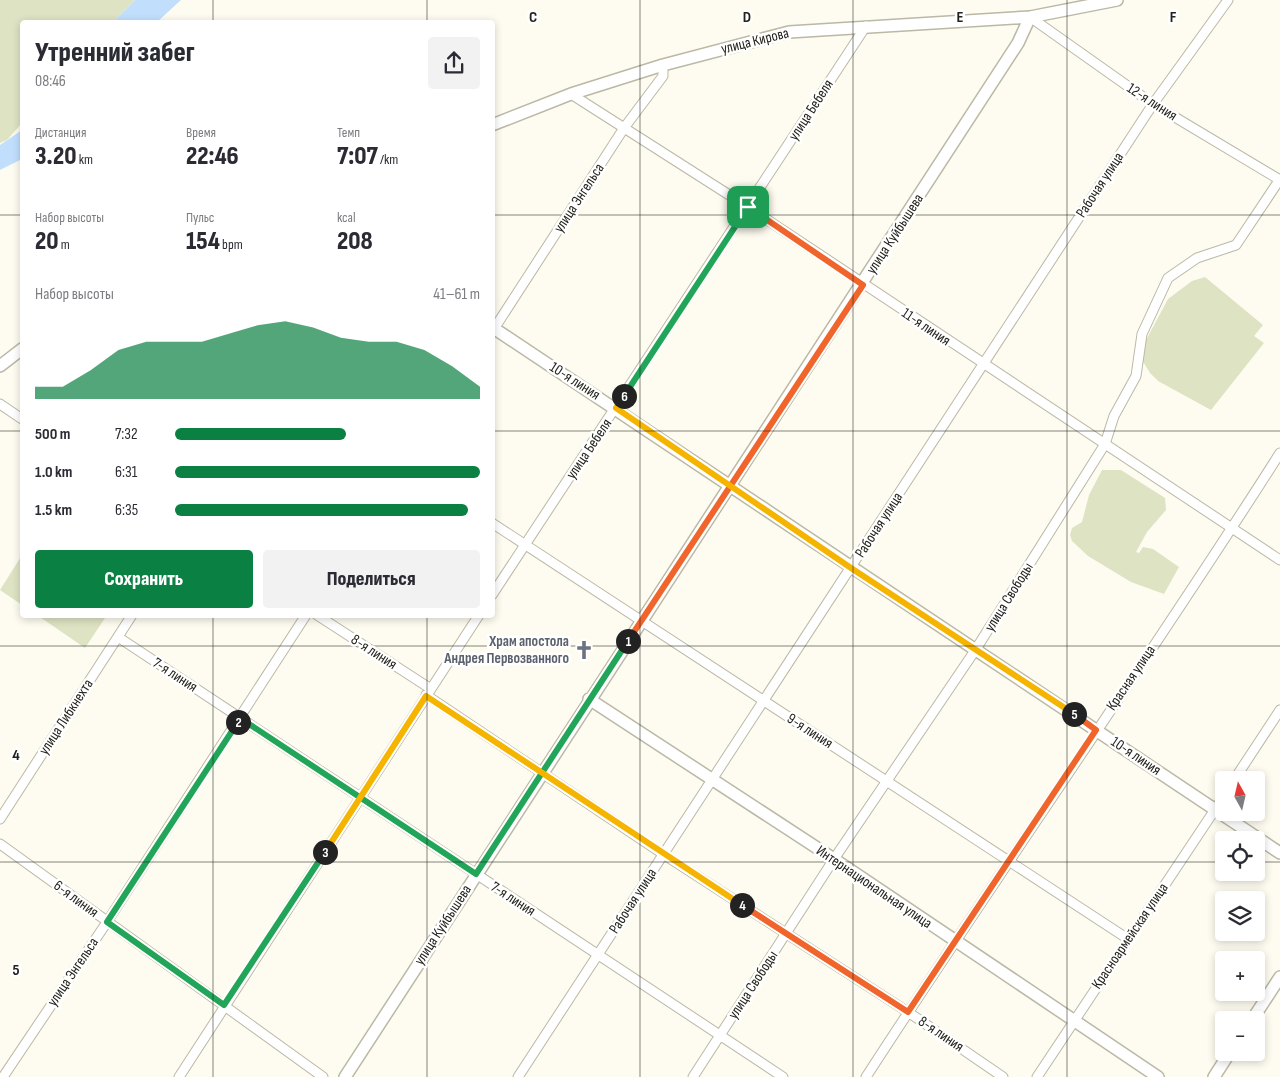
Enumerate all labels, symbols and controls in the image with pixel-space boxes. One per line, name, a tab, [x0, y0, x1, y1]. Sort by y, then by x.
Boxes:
text: C	[529, 8, 537, 27]
text: D	[743, 8, 751, 27]
text: E	[957, 8, 964, 27]
text: F	[1170, 8, 1177, 27]
street label: улица Кирова	[719, 23, 791, 59]
text: Утренний забег	[35, 36, 195, 69]
button: share	[428, 37, 480, 89]
text: 08:46	[35, 72, 66, 91]
street label: улица Бебеля	[784, 76, 838, 144]
street label: 12-я линия	[1123, 79, 1181, 125]
text: Дистанция	[35, 124, 86, 141]
text: Время	[186, 124, 216, 141]
text: Темп	[337, 124, 360, 141]
text: 3.20	[35, 141, 77, 172]
text: 22:46	[186, 141, 239, 172]
text: 7:07	[337, 141, 378, 172]
street label: Рабочая улица	[1072, 149, 1128, 221]
text: km	[77, 151, 93, 168]
text: /km	[378, 151, 398, 168]
street label: улица Энгельса	[550, 160, 609, 236]
pin	[727, 186, 769, 228]
street label: улица Куйбышева	[862, 190, 928, 278]
icon: arrive	[734, 193, 762, 221]
text: Набор высоты	[35, 209, 104, 226]
text: Пульс	[186, 209, 214, 226]
text: kcal	[337, 209, 356, 226]
text: 20	[35, 226, 58, 257]
text: 154	[186, 226, 220, 257]
text: 208	[337, 226, 373, 257]
text: m	[58, 236, 70, 253]
text: bpm	[220, 236, 243, 253]
text: Набор высоты	[35, 285, 114, 304]
text: 41–61 m	[433, 285, 480, 304]
street label: 11-я линия	[898, 304, 954, 350]
street label: 10-я линия	[546, 358, 604, 404]
pin: 6	[612, 384, 636, 408]
text: 6	[621, 388, 628, 405]
street label: улица Бебеля	[562, 415, 616, 483]
text: 500 m	[35, 425, 70, 444]
text: 7:32	[115, 425, 138, 444]
text: 1.0 km	[35, 463, 72, 482]
text: 6:31	[115, 463, 137, 482]
street label: Рабочая улица	[851, 489, 907, 561]
text: 1.5 km	[35, 501, 72, 520]
text: 6:35	[115, 501, 138, 520]
button: Сохранить	[35, 550, 253, 608]
button: Поделиться	[263, 550, 480, 608]
street label: улица Свободы	[980, 559, 1038, 635]
pin: 1	[616, 628, 640, 654]
street label: 8-я линия	[347, 630, 401, 674]
place label: Храм апостола Андрея Первозванного	[443, 632, 569, 668]
text: 1	[626, 633, 631, 650]
church icon: Храм апостола Андрея Первозванного	[573, 639, 595, 661]
street label: Красная улица	[1102, 642, 1160, 714]
street label: 7-я линия	[149, 653, 201, 697]
street label: улица Либкнехта	[35, 675, 98, 758]
pin: 5	[1062, 702, 1086, 726]
text: 5	[1071, 706, 1078, 723]
street label: 9-я линия	[783, 709, 837, 753]
pin: 2	[226, 710, 250, 734]
text: 2	[235, 714, 242, 731]
street label: 10-я линия	[1107, 732, 1165, 780]
text: 4	[12, 746, 20, 765]
north arrow	[1215, 771, 1265, 821]
map controls	[1215, 771, 1265, 1061]
button: locate	[1215, 831, 1265, 881]
pin: 3	[312, 840, 338, 864]
street label: Интернациональная улица	[812, 841, 936, 933]
text: 3	[322, 844, 329, 861]
street label: Рабочая улица	[605, 865, 661, 937]
street label: 6-я линия	[50, 876, 102, 922]
street label: 7-я линия	[487, 877, 539, 921]
street label: Красноармейская улица	[1087, 879, 1173, 993]
street label: улица Куйбышева	[410, 881, 476, 969]
button: layers	[1215, 891, 1265, 941]
pin: 4	[730, 892, 754, 918]
text: 4	[739, 897, 746, 914]
street label: улица Энгельса	[43, 934, 103, 1010]
street label: улица Свободы	[724, 947, 782, 1023]
button: +	[1215, 951, 1265, 1001]
text: 5	[12, 961, 20, 980]
button: −	[1215, 1011, 1265, 1061]
street label: 8-я линия	[915, 1012, 968, 1056]

